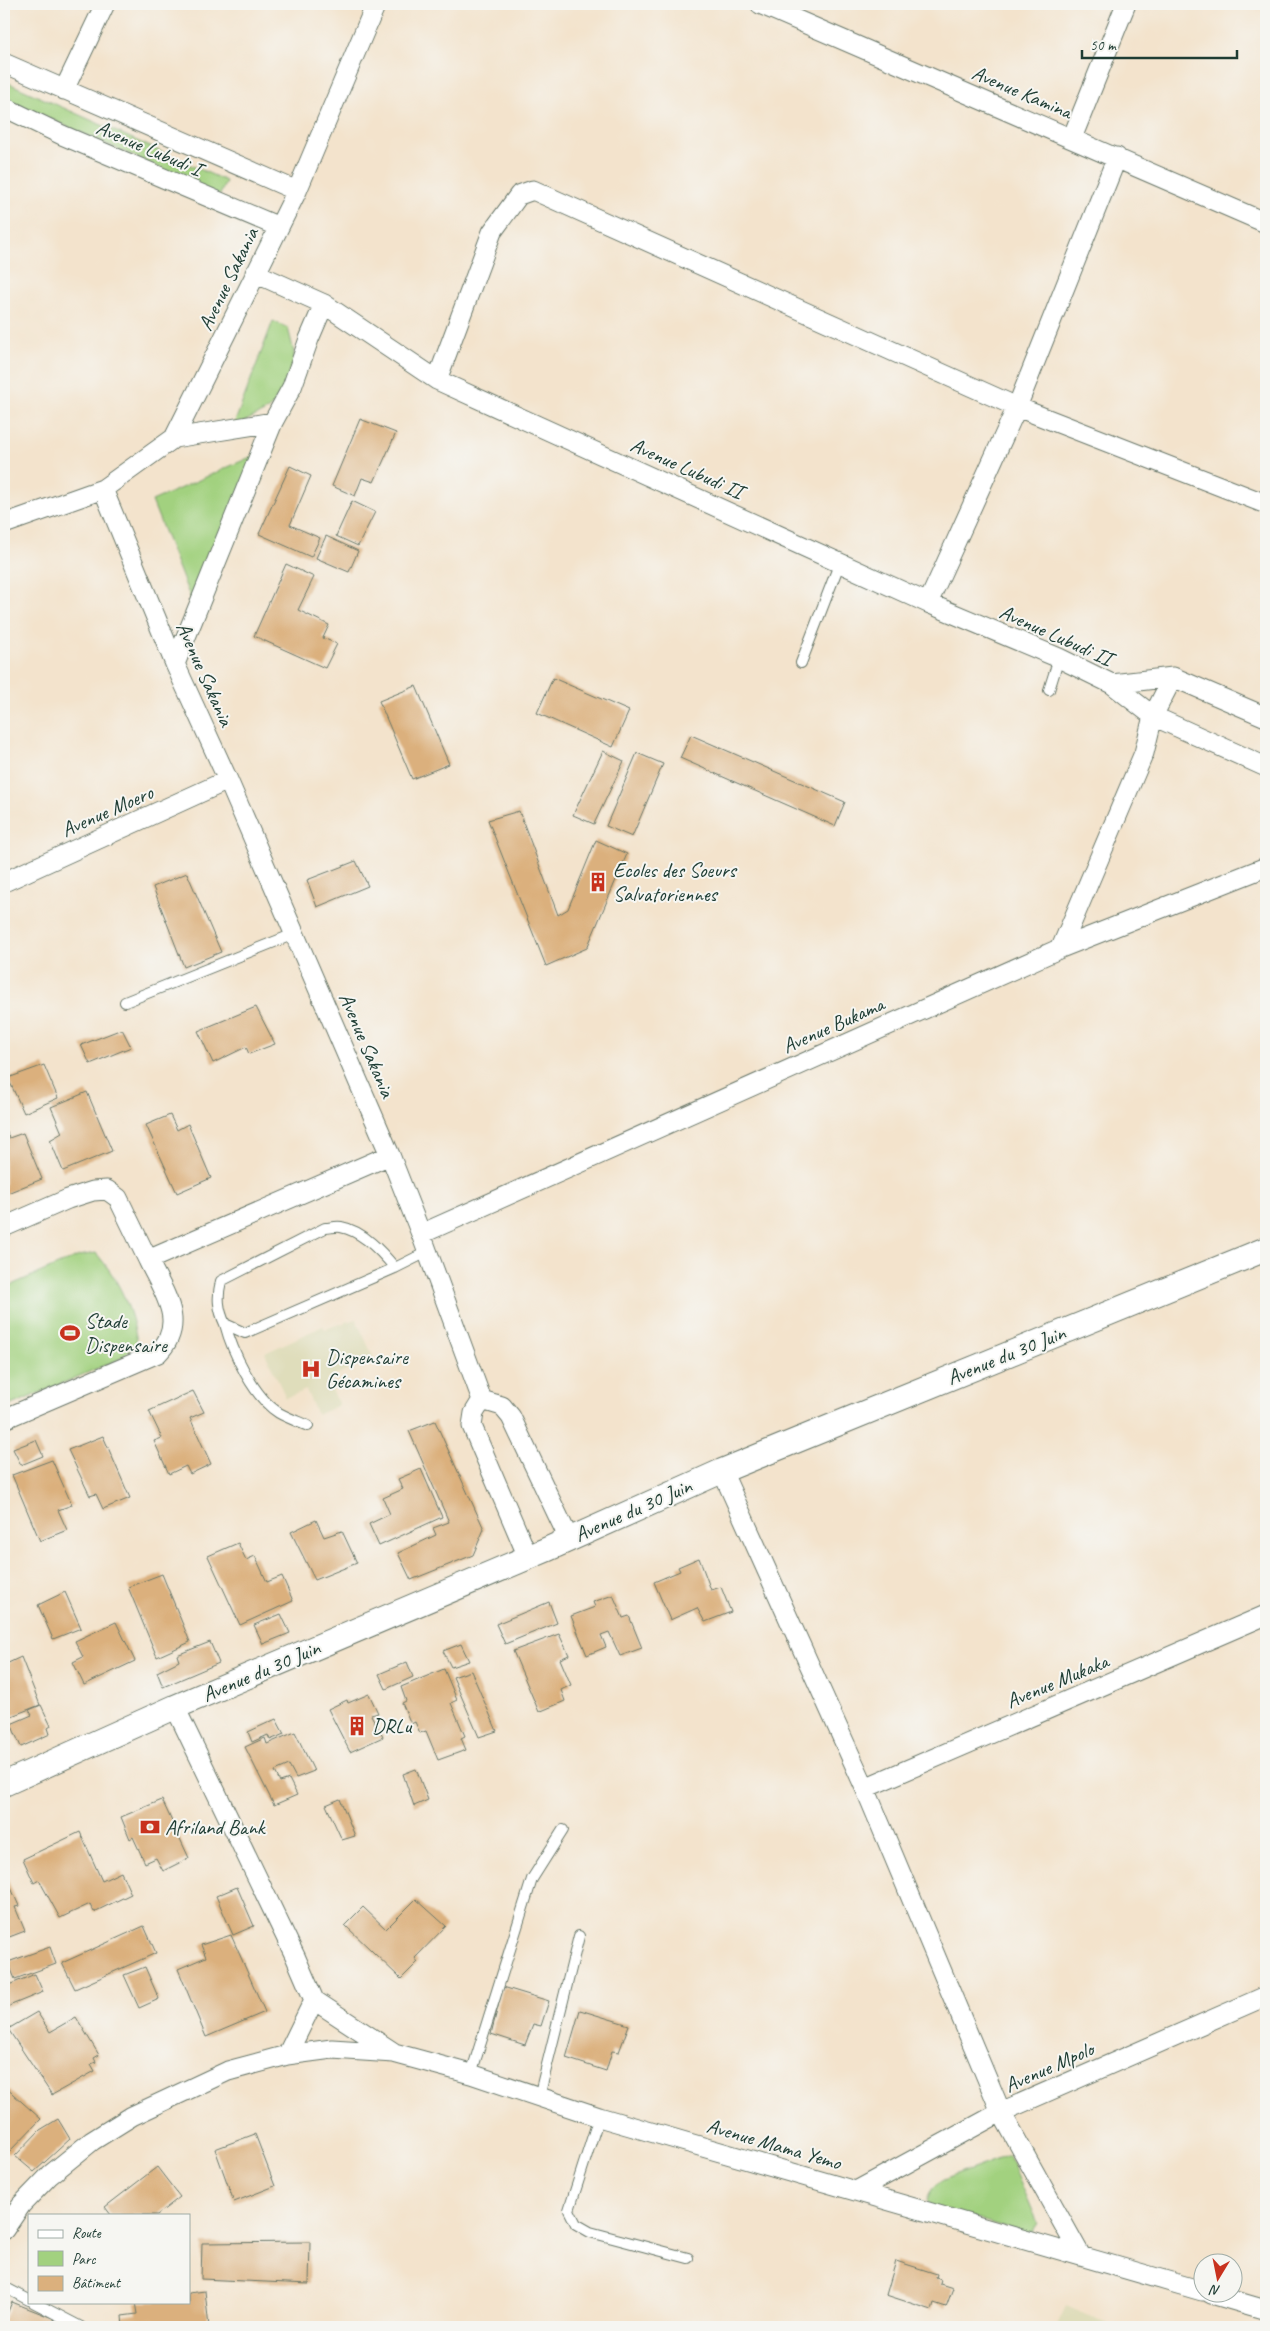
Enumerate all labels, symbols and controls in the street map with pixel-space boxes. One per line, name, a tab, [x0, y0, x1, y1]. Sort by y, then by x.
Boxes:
scale bar	[1082, 28, 1238, 60]
text: 50 m	[1090, 36, 1117, 55]
street label: Avenue Kamina	[968, 59, 1078, 126]
street label: Avenue Lubudi I	[92, 114, 210, 184]
street label: Avenue Sakania	[192, 222, 265, 335]
street label: Avenue Lubudi II	[627, 432, 752, 506]
street label: Avenue Lubudi II	[996, 599, 1121, 673]
street label: Avenue Sakania	[171, 618, 240, 732]
street label: Avenue Moero	[57, 779, 158, 843]
place label: Ecoles des Soeurs Salvatoriennes	[613, 857, 737, 907]
building icon: Ecoles des Soeurs Salvatoriennes	[587, 871, 609, 893]
street label: Avenue Sakania	[333, 989, 401, 1103]
street label: Avenue Bukama	[778, 990, 890, 1059]
place label: Stade Dispensaire	[85, 1308, 168, 1358]
street label: Avenue du 30 Juin	[943, 1319, 1070, 1391]
sports icon: Stade Dispensaire	[59, 1322, 81, 1344]
place label: Dispensaire Gécamines	[326, 1344, 409, 1394]
hospital icon: Dispensaire Gécamines	[300, 1358, 322, 1380]
street label: Avenue du 30 Juin	[570, 1472, 696, 1547]
street label: Avenue du 30 Juin	[198, 1634, 324, 1708]
street label: Avenue Mukaka	[1002, 1647, 1114, 1714]
place label: DRLu	[372, 1713, 413, 1739]
building icon: DRLu	[346, 1715, 368, 1737]
place label: Afriland Bank	[165, 1814, 267, 1840]
bank icon: Afriland Bank	[139, 1816, 161, 1838]
street label: Avenue Mpolo	[1000, 2035, 1100, 2098]
street label: Avenue Mama Yemo	[704, 2112, 846, 2176]
legend	[28, 2214, 190, 2304]
text: Route	[72, 2224, 102, 2243]
text: Parc	[72, 2250, 96, 2269]
north arrow	[1192, 2254, 1242, 2304]
text: Bâtiment	[72, 2274, 122, 2293]
text: N	[1208, 2281, 1222, 2299]

